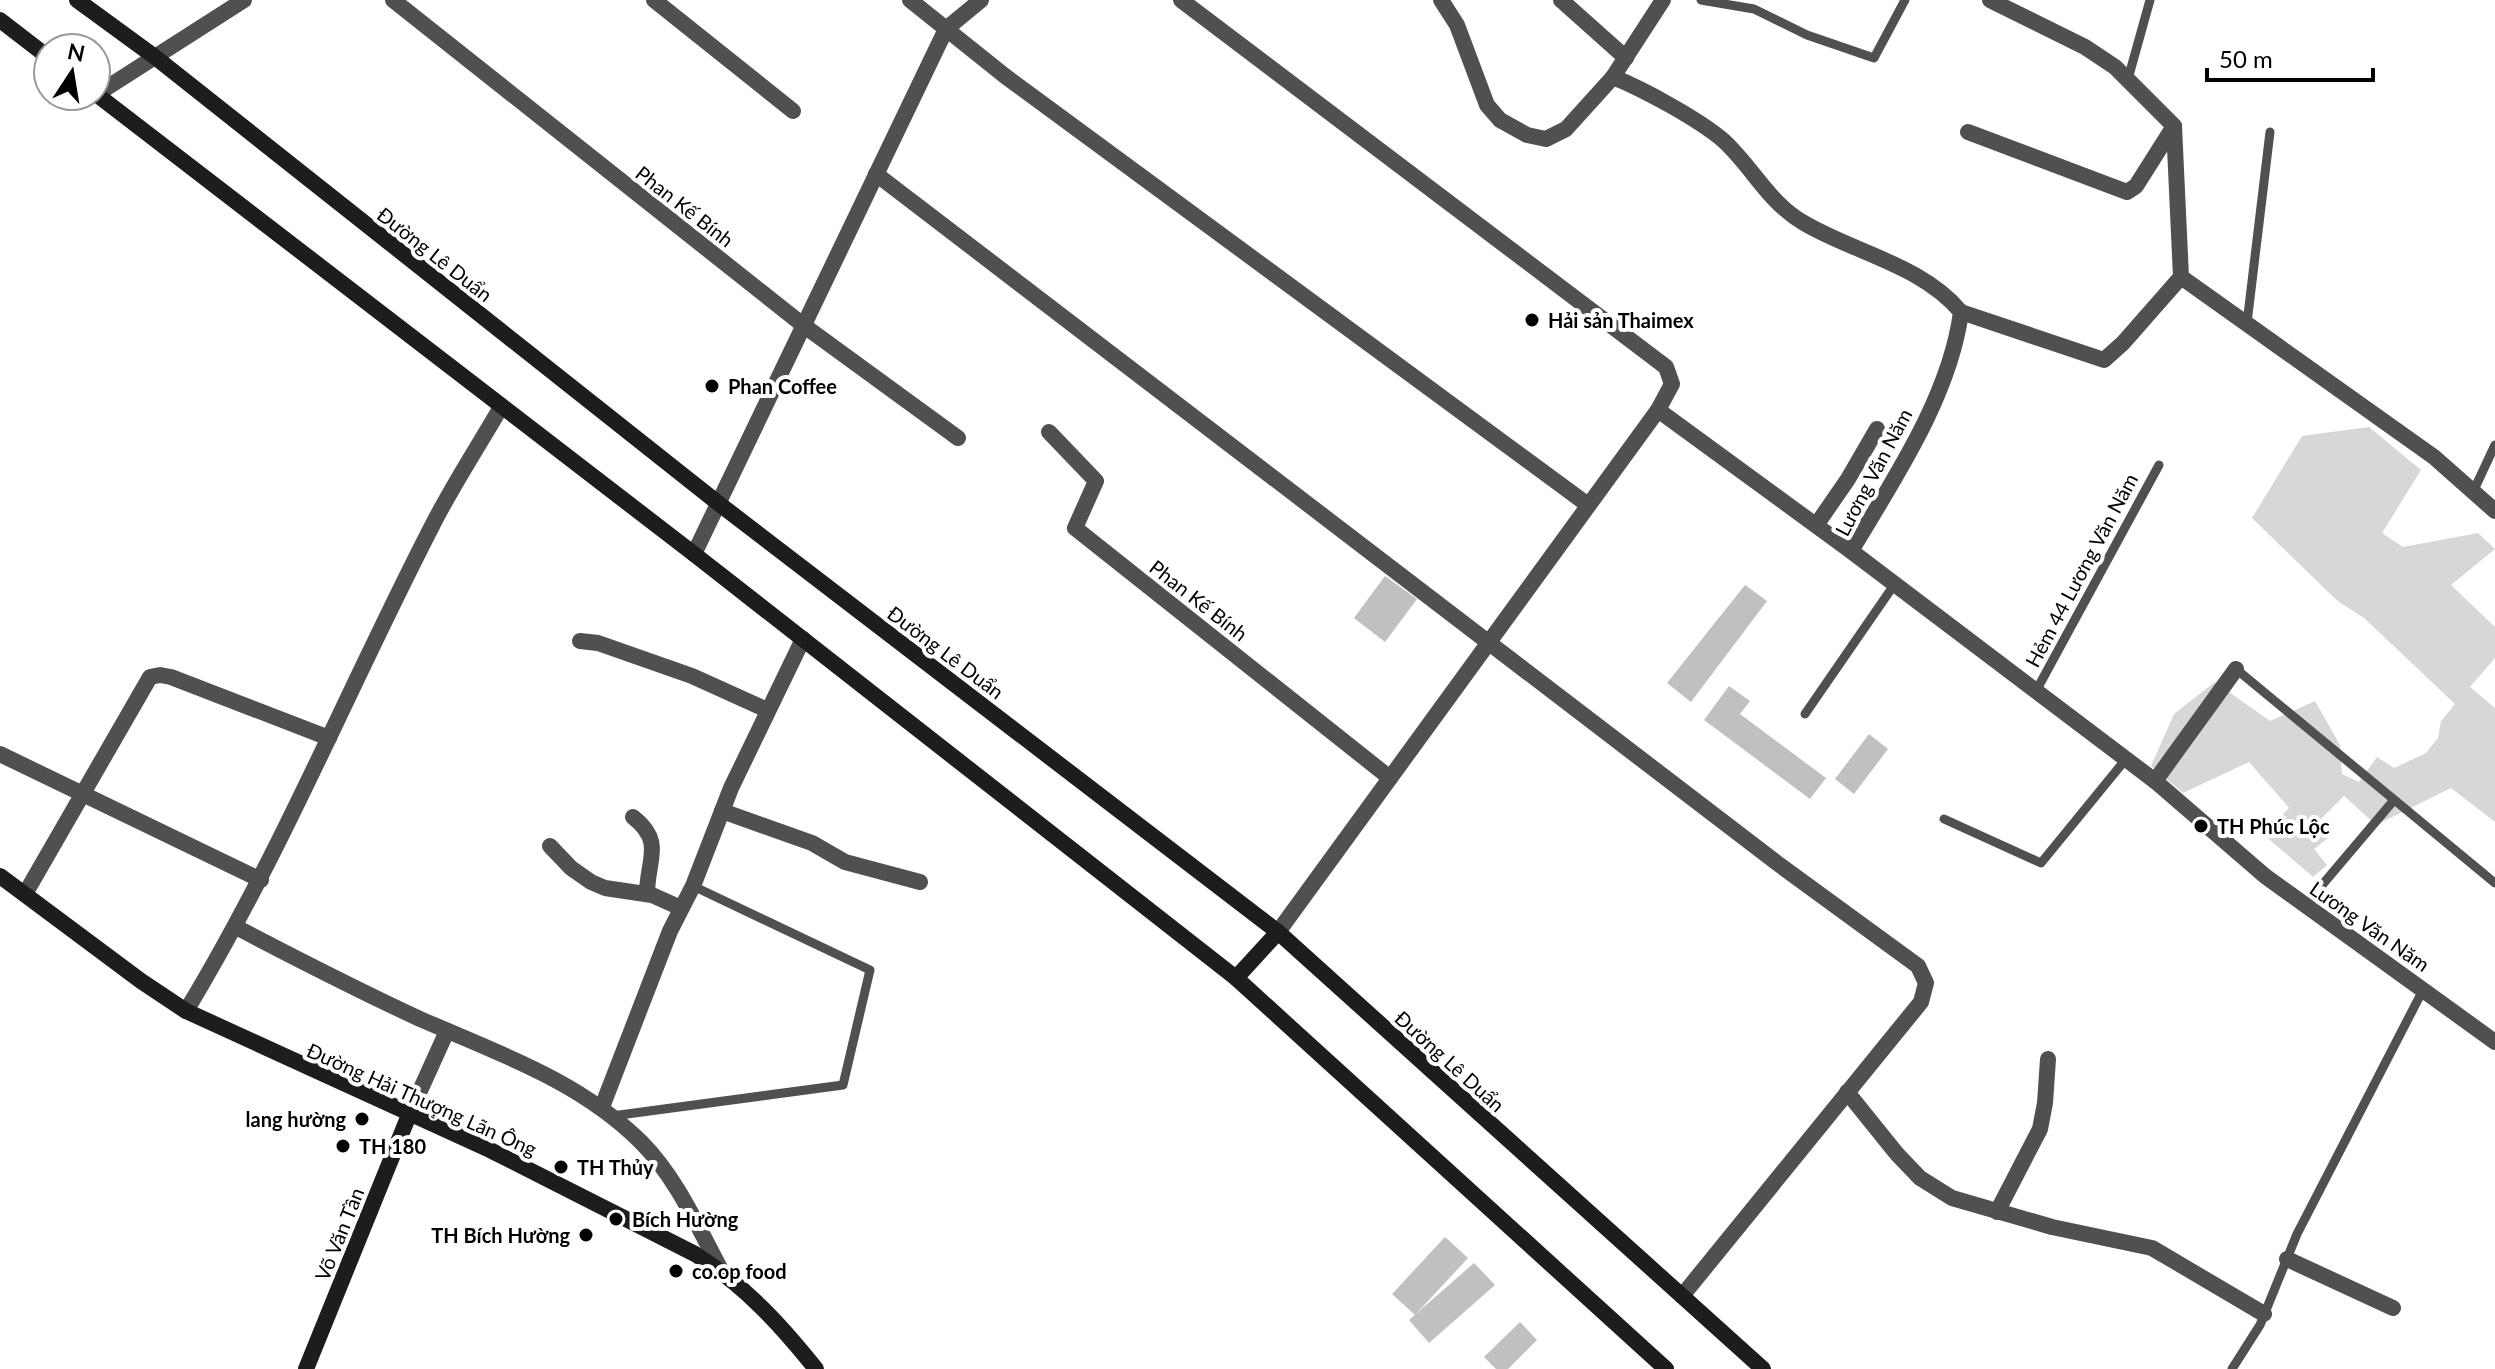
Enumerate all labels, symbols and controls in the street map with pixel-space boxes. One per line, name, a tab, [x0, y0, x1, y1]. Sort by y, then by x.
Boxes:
north arrow	[32, 32, 112, 112]
scale bar	[2207, 32, 2373, 82]
text: N	[65, 37, 87, 67]
text: 50 m	[2219, 44, 2273, 73]
street label: Phan Kế Bính	[631, 160, 739, 252]
street label: Đường Lê Duẩn	[373, 202, 497, 306]
place label: Hải sản Thaimex	[1548, 308, 1694, 332]
marker: Hải sản Thaimex	[1523, 311, 1541, 329]
place label: Phan Coffee	[728, 374, 837, 398]
marker: Phan Coffee	[703, 377, 721, 395]
street label: Lương Văn Năm	[1829, 404, 1917, 540]
street label: Hẻm 44 Lương Văn Năm	[2020, 469, 2142, 671]
street label: Phan Kế Bính	[1145, 554, 1253, 646]
street label: Đường Lê Duẩn	[883, 601, 1009, 703]
place label: TH Phúc Lộc	[2217, 814, 2330, 838]
marker: TH Phúc Lộc	[2192, 817, 2210, 835]
street label: Lương Văn Năm	[2306, 876, 2434, 976]
street label: Đường Lê Duẩn	[1390, 1005, 1510, 1117]
street label: Đường Hải Thượng Lãn Ông	[303, 1037, 541, 1161]
place label: lang hường	[246, 1107, 346, 1131]
marker: lang hường	[353, 1110, 371, 1128]
place label: TH 180	[359, 1134, 426, 1158]
marker: TH 180	[334, 1137, 352, 1155]
place label: TH Thủy	[577, 1155, 654, 1179]
marker: TH Thủy	[552, 1158, 570, 1176]
street label: Võ Văn Tần	[309, 1184, 369, 1284]
place label: Bích Hường	[632, 1207, 739, 1231]
marker: Bích Hường	[607, 1210, 625, 1228]
place label: TH Bích Hường	[431, 1223, 570, 1247]
marker: TH Bích Hường	[577, 1226, 595, 1244]
place label: co.op food	[692, 1259, 787, 1283]
marker: co.op food	[667, 1262, 685, 1280]

